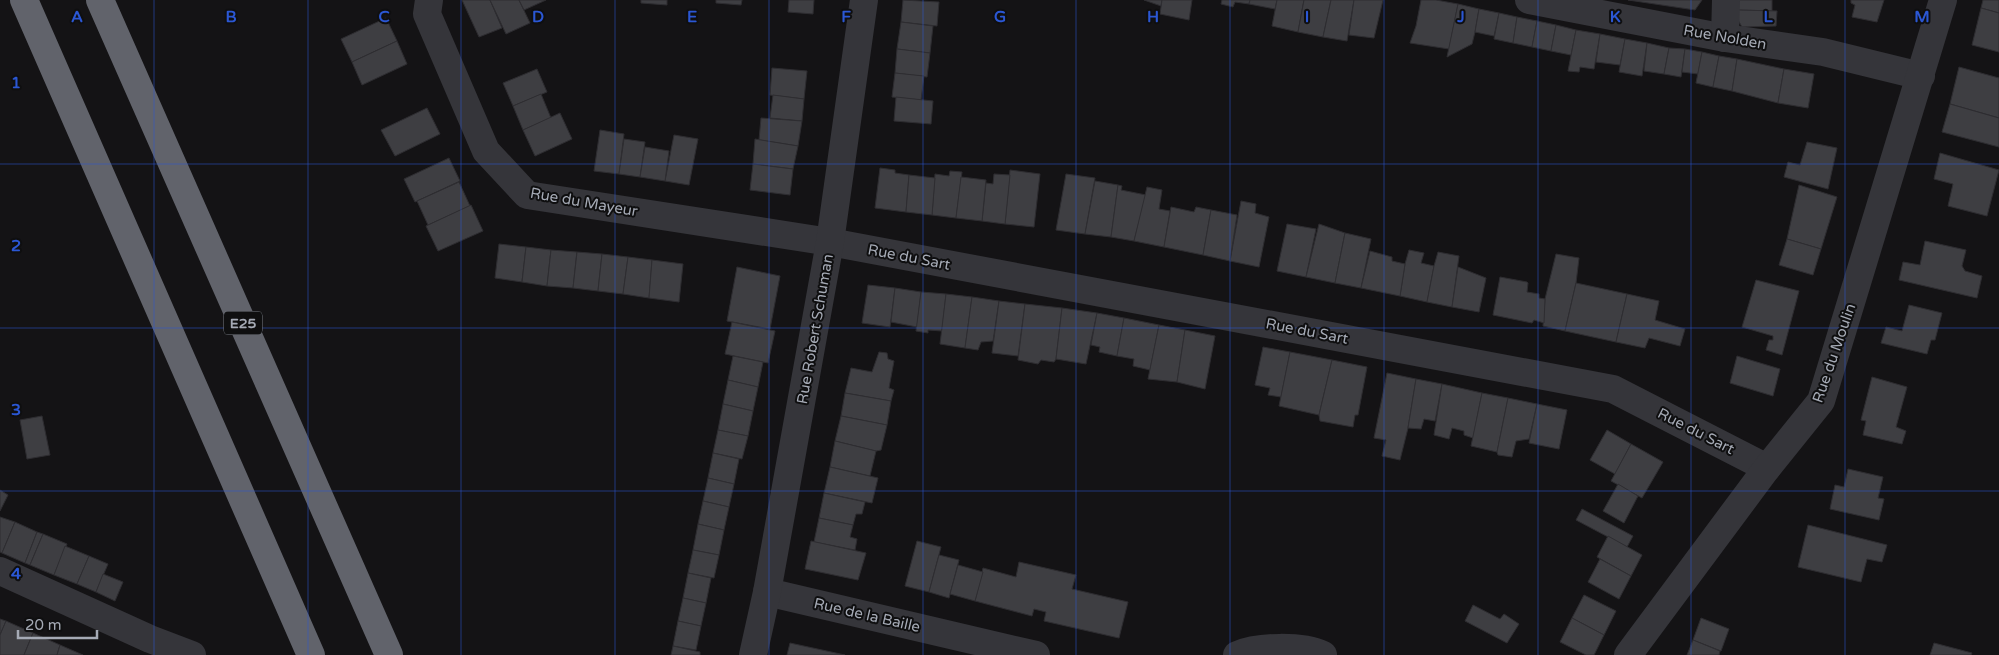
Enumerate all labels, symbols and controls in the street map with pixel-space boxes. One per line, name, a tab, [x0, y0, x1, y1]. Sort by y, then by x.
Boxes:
text: A	[71, 7, 83, 27]
text: B	[225, 7, 237, 27]
text: C	[378, 7, 390, 27]
text: D	[532, 7, 544, 27]
text: E	[687, 7, 697, 27]
text: F	[841, 7, 851, 27]
text: G	[994, 7, 1006, 27]
text: H	[1147, 7, 1159, 27]
text: I	[1305, 7, 1309, 27]
text: J	[1456, 7, 1465, 27]
text: K	[1610, 7, 1621, 27]
text: L	[1763, 7, 1773, 27]
text: M	[1914, 7, 1930, 27]
street label: Rue Nolden	[1682, 21, 1768, 53]
text: 1	[11, 73, 21, 93]
street label: Rue du Mayeur	[529, 184, 639, 220]
text: 2	[11, 236, 21, 256]
street label: Rue du Sart	[866, 240, 952, 274]
street label: Rue Robert Schuman	[793, 253, 837, 405]
street label: Rue du Moulin	[1809, 301, 1859, 405]
road number: E25	[224, 312, 262, 334]
street label: Rue du Sart	[1264, 314, 1350, 348]
text: 3	[11, 400, 21, 420]
street label: Rue du Sart	[1655, 404, 1738, 458]
text: 4	[11, 564, 21, 584]
street label: Rue de la Baille	[812, 594, 922, 636]
scale bar	[18, 608, 96, 640]
text: 20 m	[25, 616, 62, 634]

